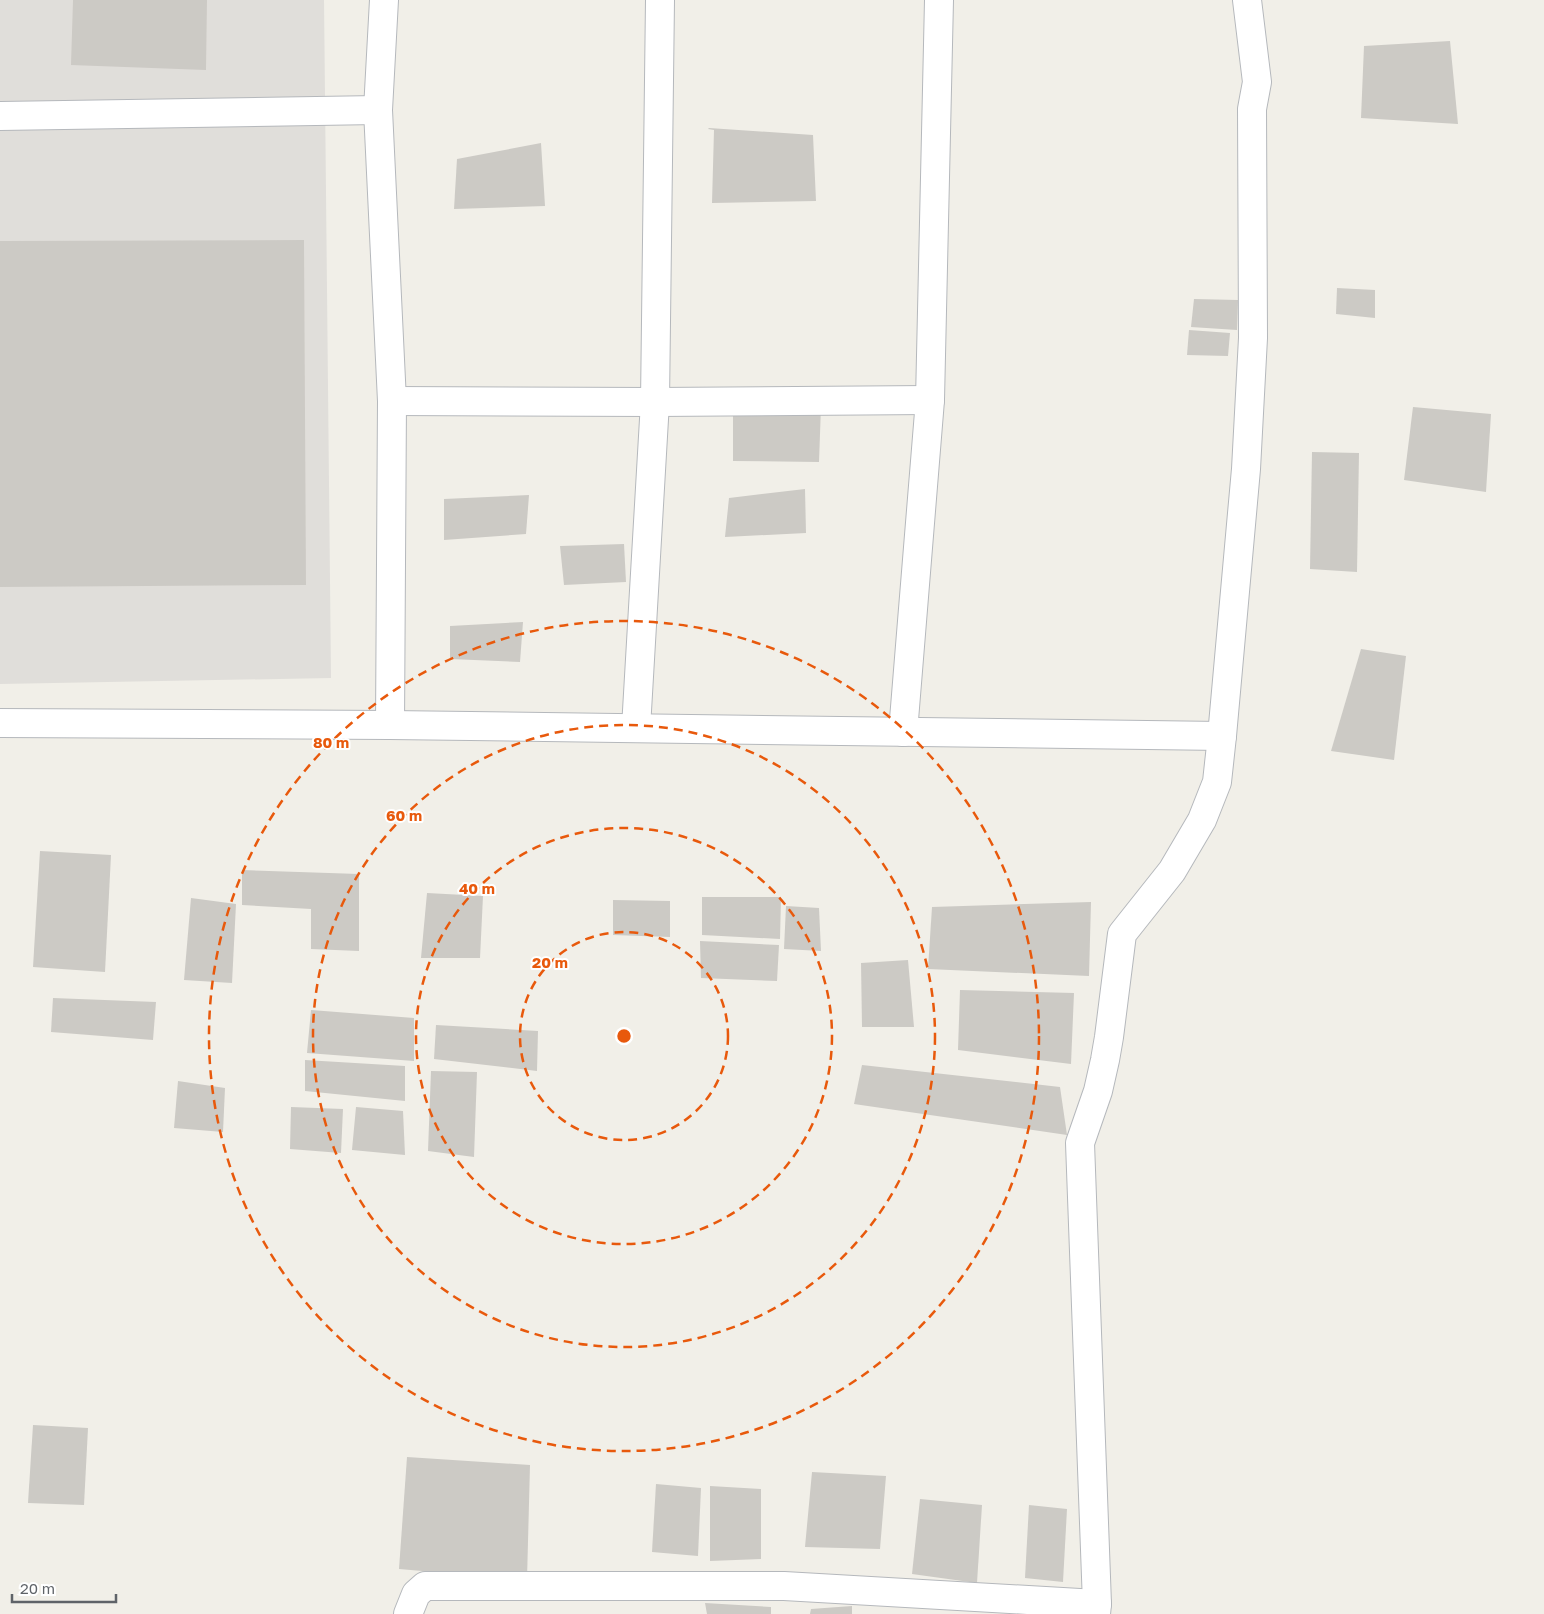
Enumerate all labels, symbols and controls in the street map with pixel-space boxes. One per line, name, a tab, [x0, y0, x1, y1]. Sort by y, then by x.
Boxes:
text: 80 m	[313, 733, 349, 751]
text: 60 m	[386, 806, 422, 824]
text: 40 m	[459, 879, 495, 897]
text: 20 m	[532, 953, 568, 971]
centre of rings	[615, 1027, 633, 1045]
scale bar	[12, 1572, 116, 1604]
text: 20 m	[20, 1579, 55, 1597]

